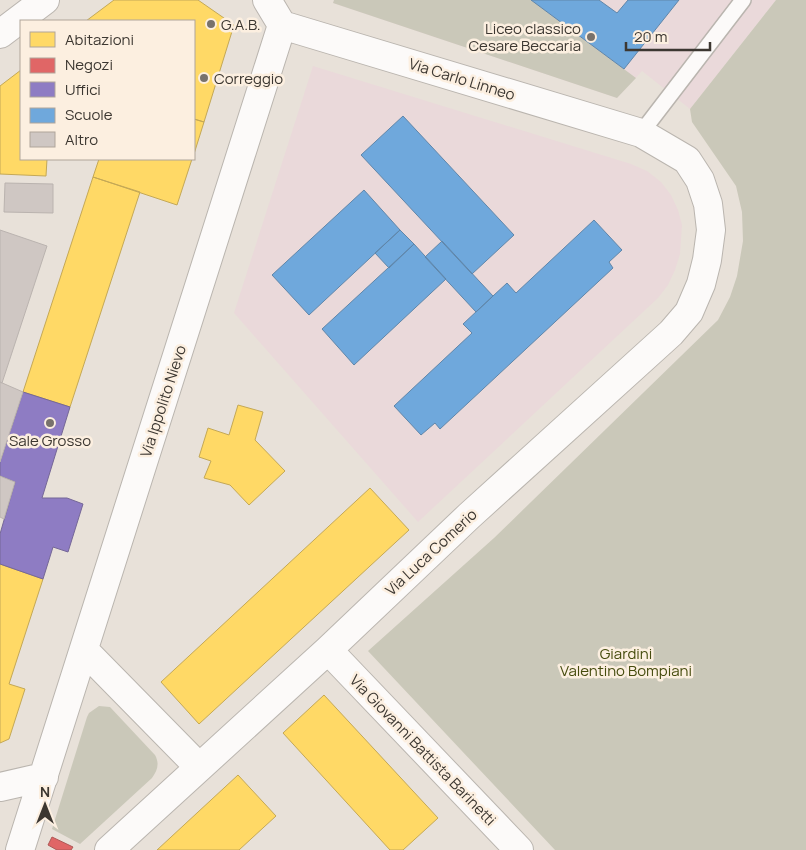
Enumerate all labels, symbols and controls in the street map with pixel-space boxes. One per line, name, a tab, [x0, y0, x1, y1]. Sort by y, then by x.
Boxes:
place label: G.A.B.	[221, 14, 260, 35]
marker: G.A.B.	[205, 18, 217, 30]
place label: Liceo classico Cesare Beccaria	[468, 18, 581, 56]
legend	[20, 20, 195, 160]
scale bar	[626, 20, 710, 52]
text: 20 m	[634, 26, 667, 47]
text: Abitazioni	[65, 29, 134, 50]
marker: Liceo classico Cesare Beccaria	[585, 31, 597, 43]
street label: Via Carlo Linneo	[406, 53, 518, 105]
text: Negozi	[65, 54, 113, 75]
place label: Correggio	[214, 68, 283, 89]
marker: Correggio	[198, 72, 210, 84]
text: Uffici	[65, 79, 101, 100]
text: Scuole	[65, 104, 113, 125]
text: Altro	[65, 129, 98, 150]
street label: Via Ippolito Nievo	[135, 342, 191, 460]
marker: Sale Grosso	[44, 417, 56, 429]
place label: Sale Grosso	[9, 430, 91, 451]
street label: Via Luca Comerio	[380, 504, 482, 600]
park label: Giardini Valentino Bompiani	[560, 643, 692, 681]
street label: Via Giovanni Battista Barinetti	[345, 670, 501, 830]
north arrow	[20, 780, 70, 830]
text: N	[40, 782, 50, 801]

